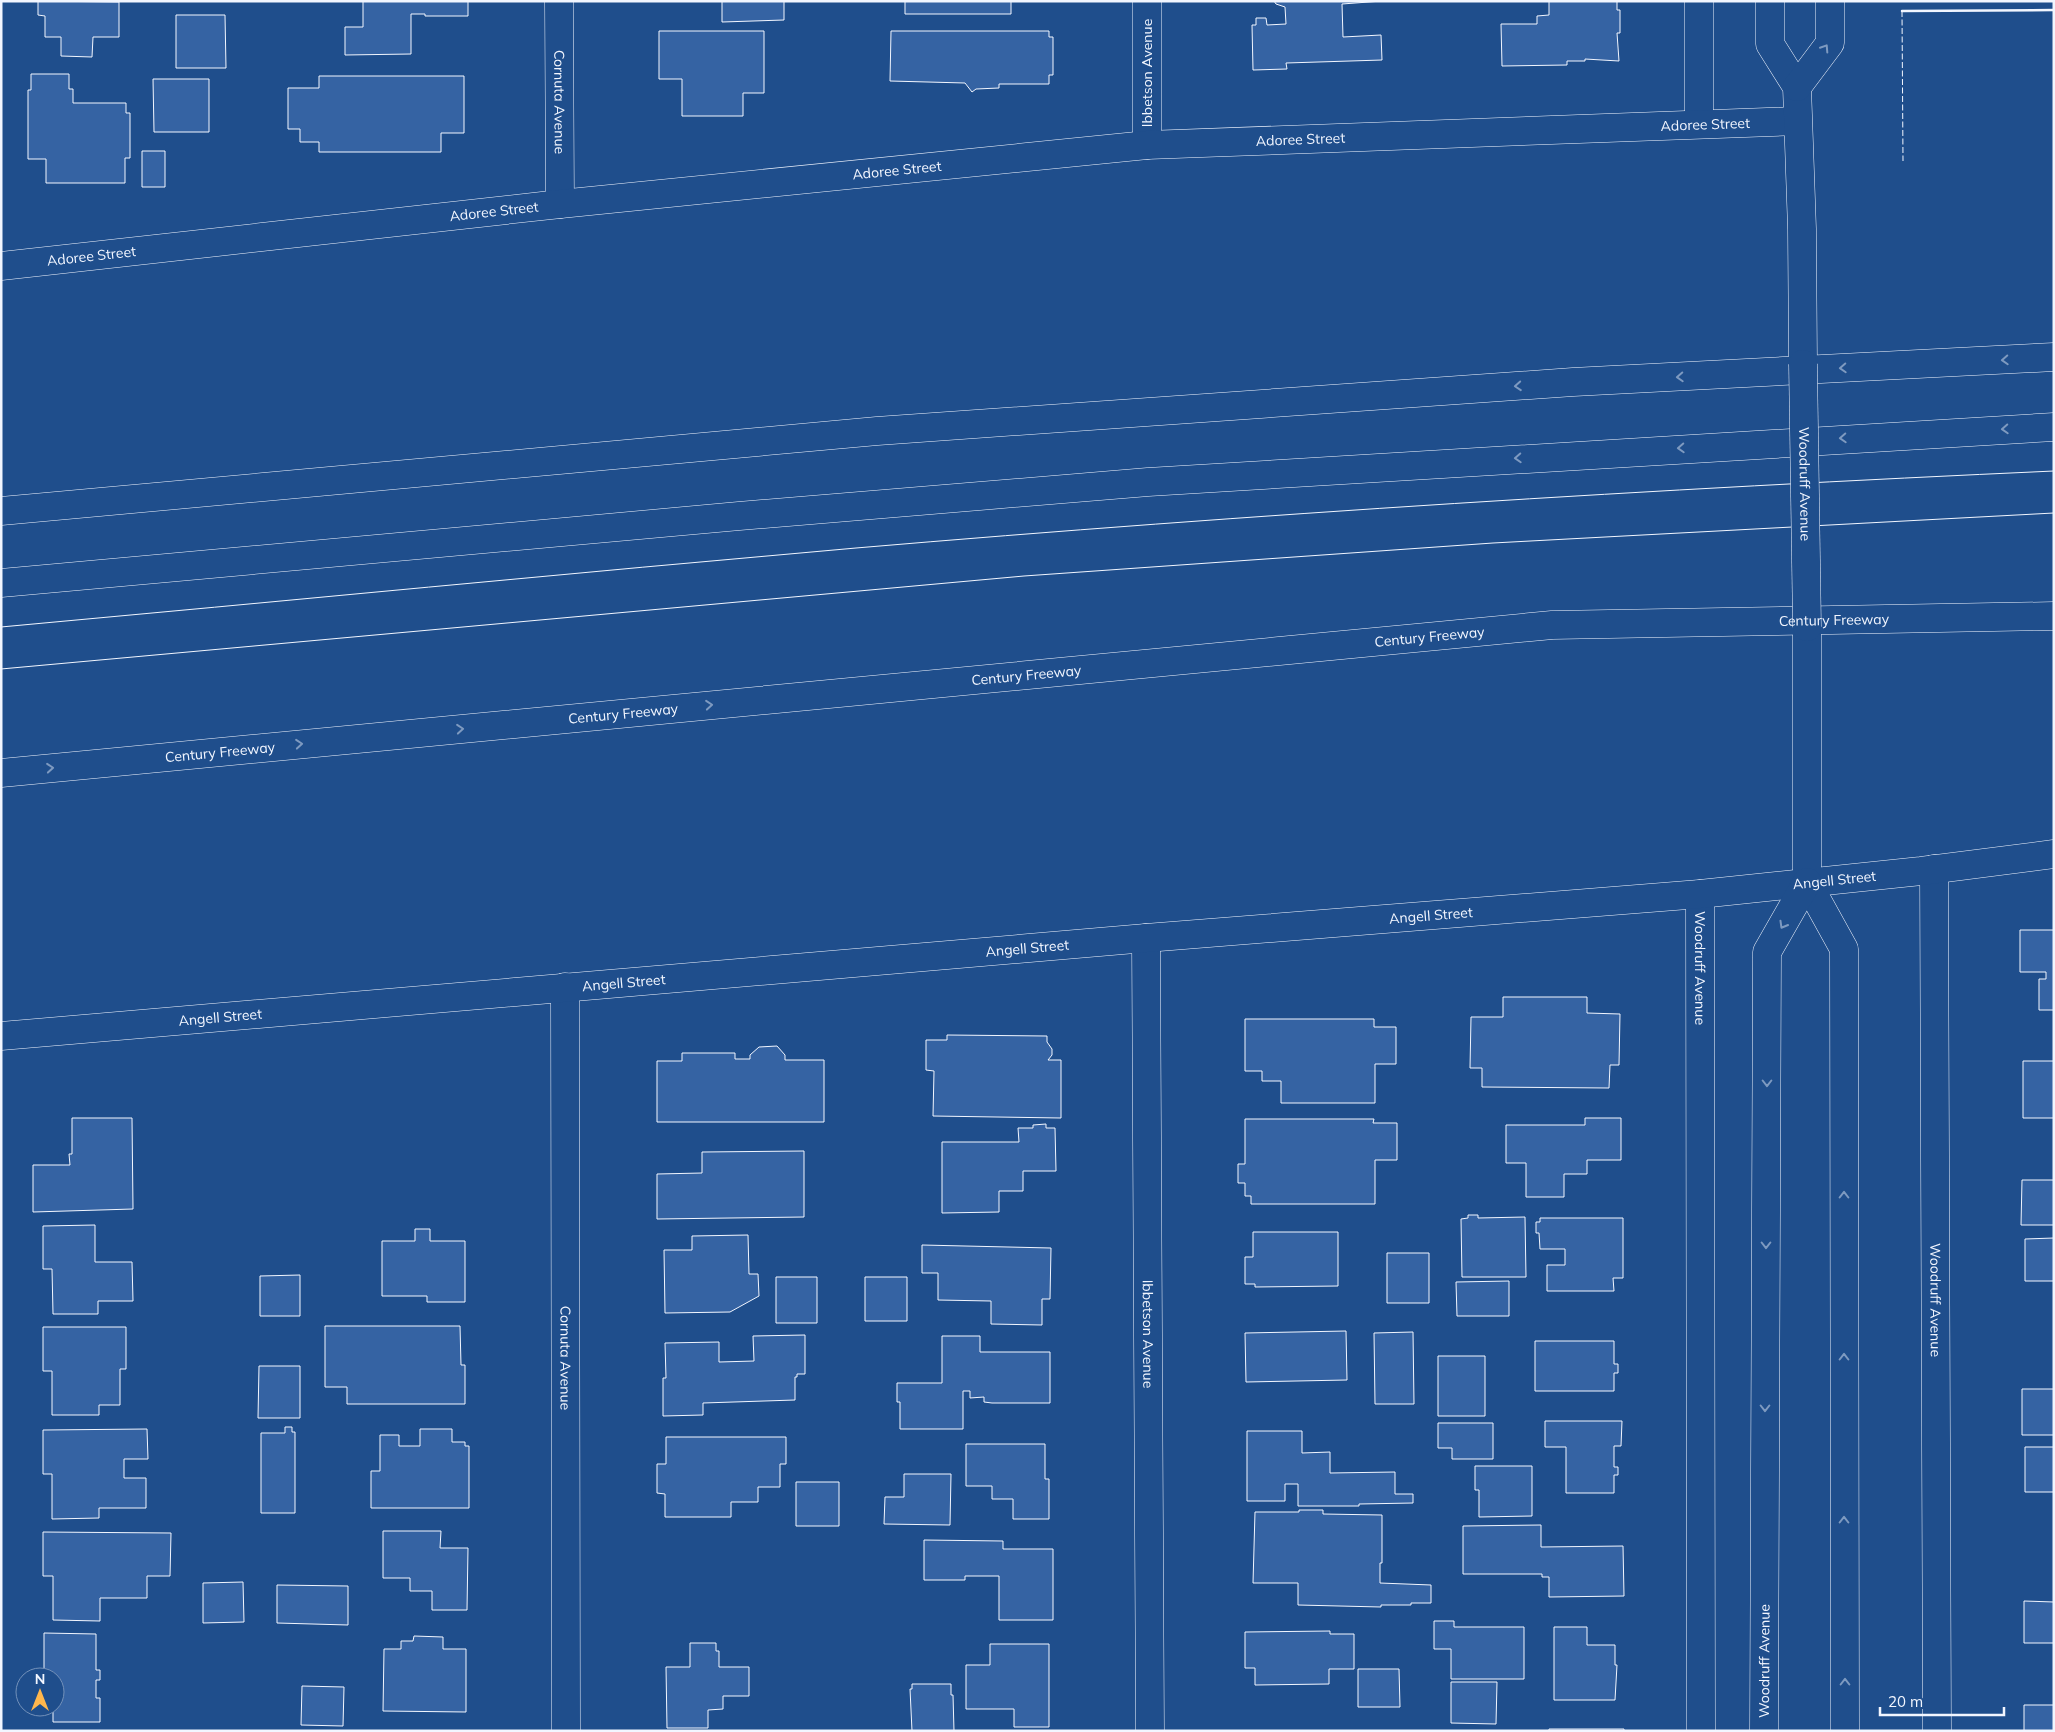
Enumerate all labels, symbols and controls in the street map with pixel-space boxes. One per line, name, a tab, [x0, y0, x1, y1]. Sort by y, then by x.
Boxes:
street label: Ibbetson Avenue	[1138, 19, 1156, 127]
one-way arrow	[1819, 44, 1829, 53]
street label: Cornuta Avenue	[550, 50, 569, 154]
street label: Adoree Street	[1660, 114, 1750, 135]
street label: Adoree Street	[1256, 129, 1346, 150]
street label: Adoree Street	[852, 157, 942, 184]
street label: Adoree Street	[449, 197, 539, 225]
street label: Adoree Street	[46, 242, 137, 270]
one-way arrow	[2001, 354, 2009, 365]
one-way arrow	[1839, 363, 1847, 374]
one-way arrow	[1676, 371, 1684, 382]
one-way arrow	[1514, 380, 1522, 391]
one-way arrow	[2001, 424, 2008, 434]
street label: Woodruff Avenue	[1795, 427, 1815, 541]
one-way arrow	[1839, 433, 1847, 444]
one-way arrow	[1676, 442, 1684, 453]
one-way arrow	[1514, 452, 1522, 463]
street label: Century Freeway	[1779, 610, 1890, 630]
street label: Century Freeway	[1374, 622, 1486, 651]
street label: Century Freeway	[971, 661, 1083, 689]
street label: Century Freeway	[567, 699, 679, 728]
one-way arrow	[706, 700, 714, 711]
one-way arrow	[457, 724, 465, 735]
street label: Century Freeway	[164, 738, 276, 766]
one-way arrow	[295, 739, 303, 750]
one-way arrow	[46, 763, 54, 774]
street label: Angell Street	[1792, 867, 1877, 893]
street label: Angell Street	[1388, 903, 1473, 928]
street label: Woodruff Avenue	[1691, 911, 1709, 1025]
one-way arrow	[1780, 919, 1790, 928]
street label: Angell Street	[985, 936, 1070, 961]
street label: Angell Street	[581, 970, 666, 995]
street label: Angell Street	[178, 1005, 263, 1030]
one-way arrow	[1762, 1080, 1772, 1087]
one-way arrow	[1839, 1190, 1849, 1198]
one-way arrow	[1761, 1242, 1771, 1250]
street label: Woodruff Avenue	[1926, 1243, 1945, 1357]
street label: Ibbetson Avenue	[1139, 1280, 1157, 1388]
street label: Cornuta Avenue	[556, 1306, 575, 1410]
one-way arrow	[1839, 1353, 1849, 1360]
one-way arrow	[1760, 1404, 1770, 1412]
one-way arrow	[1839, 1515, 1849, 1523]
street label: Woodruff Avenue	[1755, 1604, 1773, 1718]
north arrow	[15, 1667, 65, 1717]
text: N	[35, 1670, 45, 1688]
one-way arrow	[1840, 1678, 1850, 1686]
scale bar	[1880, 1684, 2004, 1716]
text: 20 m	[1888, 1692, 1923, 1711]

